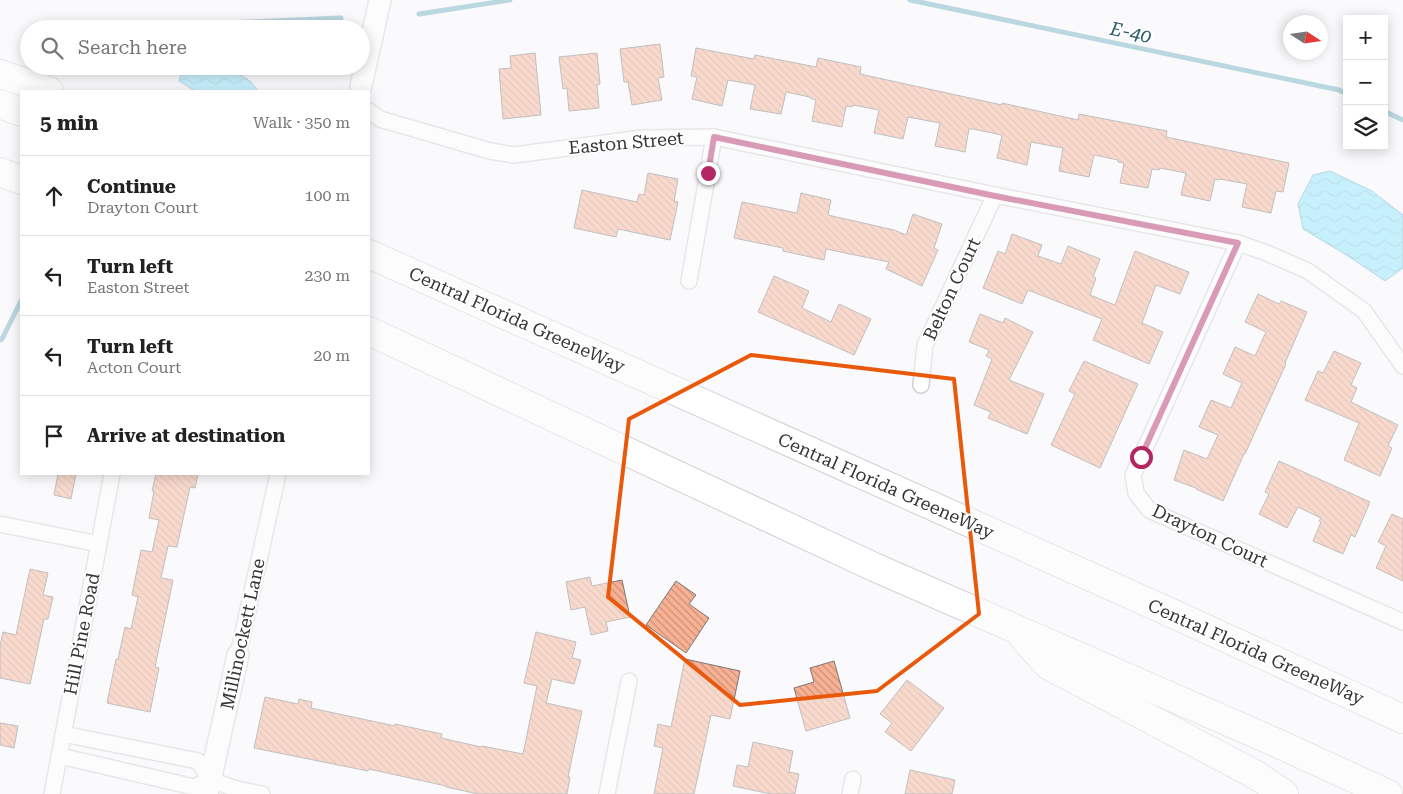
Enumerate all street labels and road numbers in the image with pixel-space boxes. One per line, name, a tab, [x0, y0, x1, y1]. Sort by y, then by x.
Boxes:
street label: Easton Street	[568, 127, 685, 158]
street label: Belton Court	[919, 234, 985, 343]
street label: Central Florida GreeneWay	[406, 262, 629, 377]
street label: Central Florida GreeneWay	[775, 428, 998, 543]
street label: Drayton Court	[1149, 500, 1272, 572]
street label: Millinockett Lane	[216, 556, 269, 711]
street label: Hill Pine Road	[59, 571, 104, 697]
street label: Central Florida GreeneWay	[1145, 594, 1368, 709]

